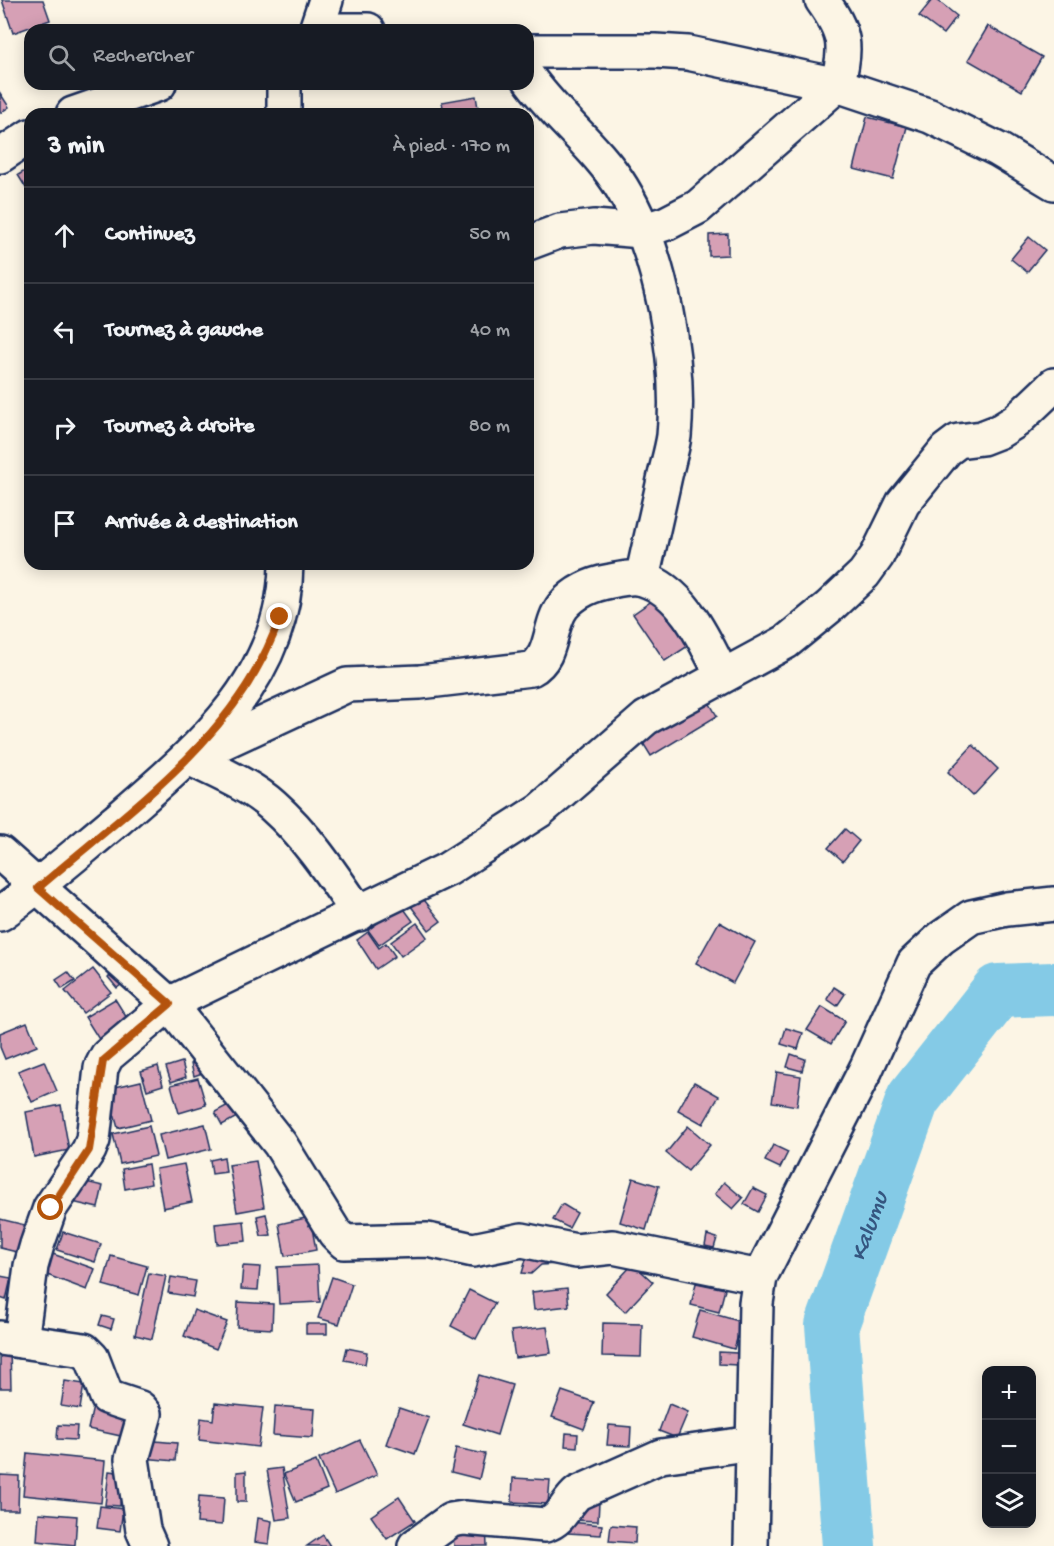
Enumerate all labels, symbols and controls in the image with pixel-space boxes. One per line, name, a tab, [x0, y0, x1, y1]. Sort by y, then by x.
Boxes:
search box	[24, 24, 534, 90]
icon: search	[45, 41, 78, 74]
text: Rechercher	[93, 44, 193, 70]
text: 3 min	[48, 132, 104, 163]
text: À pied · 170 m	[393, 136, 510, 159]
icon: ahead	[48, 219, 81, 252]
text: Continuez	[105, 222, 194, 248]
text: 50 m	[469, 224, 510, 247]
icon: left	[48, 315, 81, 348]
text: Tournez à gauche	[105, 318, 263, 344]
text: 40 m	[470, 320, 510, 343]
icon: right	[48, 411, 81, 444]
text: Tournez à droite	[105, 414, 254, 440]
text: 80 m	[469, 416, 510, 439]
icon: arrive	[48, 507, 81, 540]
text: Arrivée à destination	[105, 510, 298, 536]
route end	[266, 603, 292, 629]
water label: Kalumu	[845, 1187, 897, 1266]
route start	[37, 1194, 63, 1220]
map controls	[982, 1366, 1036, 1528]
button: +	[982, 1366, 1036, 1420]
button: −	[982, 1420, 1036, 1474]
button: layers	[982, 1474, 1036, 1528]

